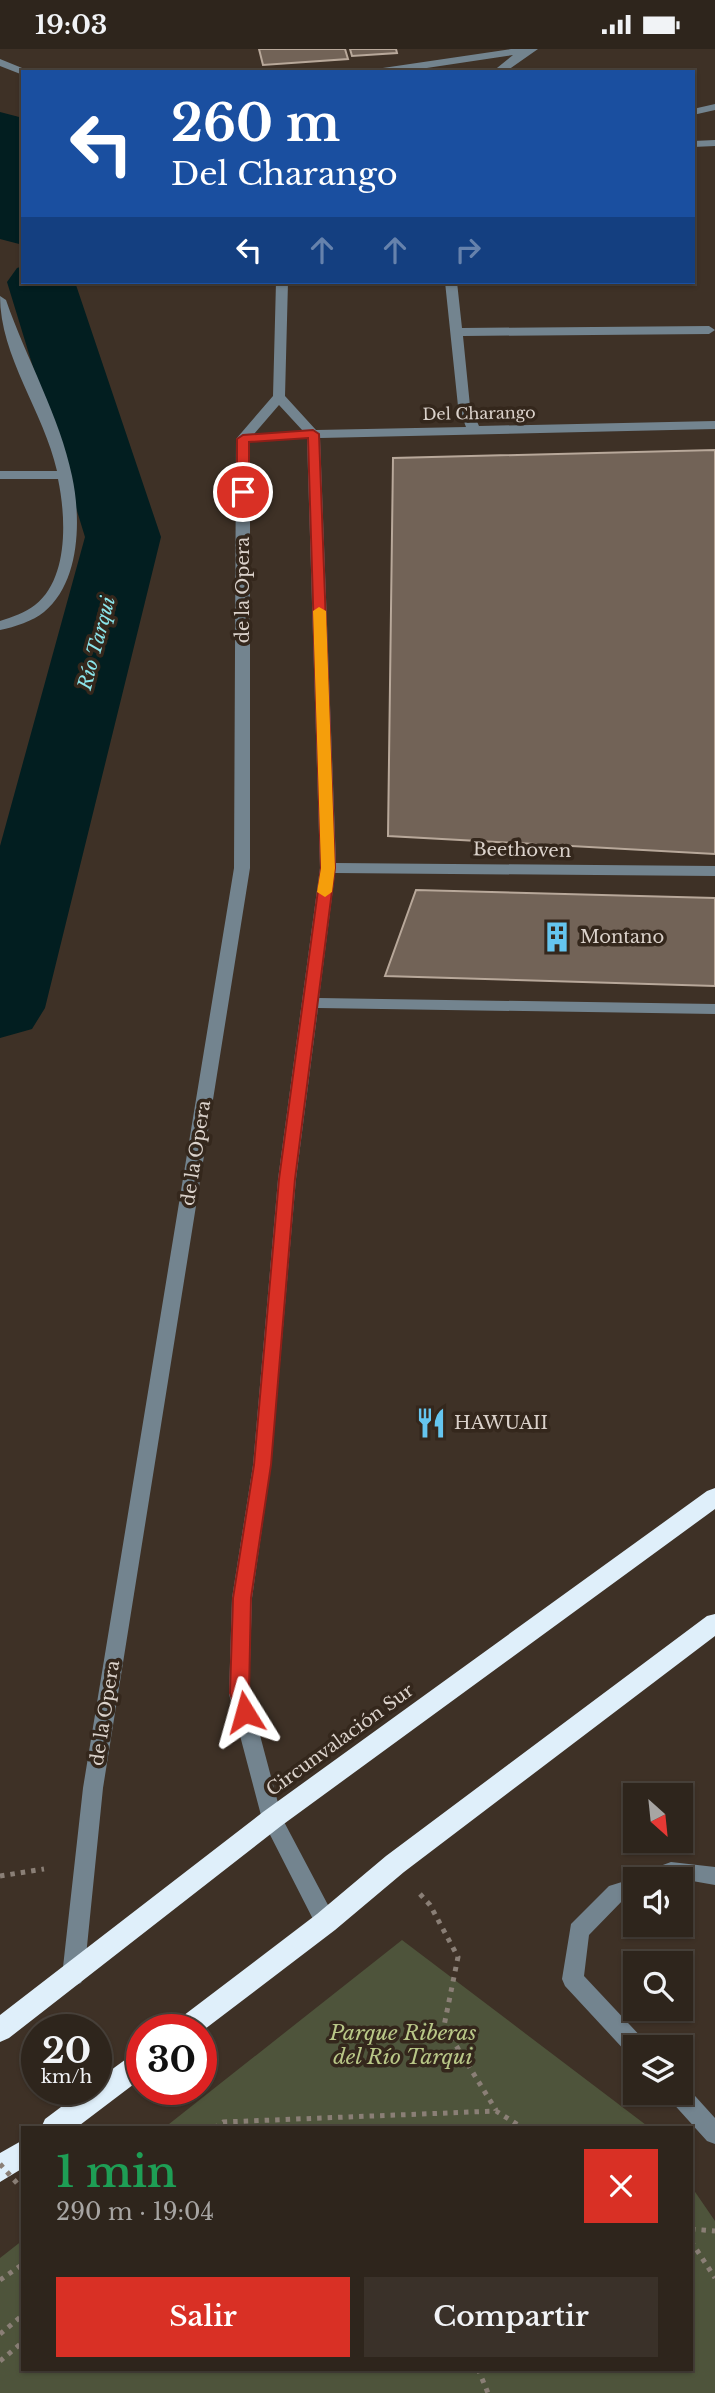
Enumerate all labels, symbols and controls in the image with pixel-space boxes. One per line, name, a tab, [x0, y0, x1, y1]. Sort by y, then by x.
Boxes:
text: 19:03	[35, 9, 107, 41]
text: 260 m	[171, 93, 340, 154]
icon: left	[56, 98, 147, 189]
text: Del Charango	[171, 154, 398, 194]
icon: left	[230, 231, 268, 269]
icon: ahead	[303, 231, 341, 269]
icon: ahead	[376, 231, 414, 269]
icon: right	[449, 231, 487, 269]
street label: Del Charango	[422, 402, 536, 424]
pin	[213, 462, 273, 522]
icon: arrive	[224, 473, 262, 511]
street label: de la Opera	[232, 537, 254, 643]
water label: Río Tarqui	[73, 594, 120, 693]
street label: Beethoven	[473, 838, 571, 862]
building icon: Montano	[540, 920, 574, 954]
place label: Montano	[580, 926, 664, 948]
street label: de la Opera	[177, 1099, 215, 1207]
restaurant icon: HAWUAII	[414, 1406, 448, 1440]
place label: HAWUAII	[454, 1412, 548, 1434]
street label: de la Opera	[86, 1659, 124, 1767]
position arrow	[208, 1675, 282, 1749]
street label: Circunvalación Sur	[262, 1679, 418, 1801]
north arrow	[623, 1783, 693, 1853]
map controls	[623, 1783, 693, 2105]
button: sound	[623, 1867, 693, 1937]
button: search	[623, 1951, 693, 2021]
speed limit sign: 30	[126, 2014, 217, 2105]
park label: Parque Riberas del Río Tarqui	[328, 2020, 477, 2070]
text: 20	[42, 2029, 91, 2072]
button: layers	[623, 2035, 693, 2105]
text: km/h	[41, 2066, 92, 2088]
text: 1 min	[56, 2146, 177, 2198]
button: close	[584, 2149, 658, 2223]
text: 290 m · 19:04	[56, 2198, 214, 2226]
button: Salir	[56, 2277, 350, 2357]
button: Compartir	[364, 2277, 658, 2357]

